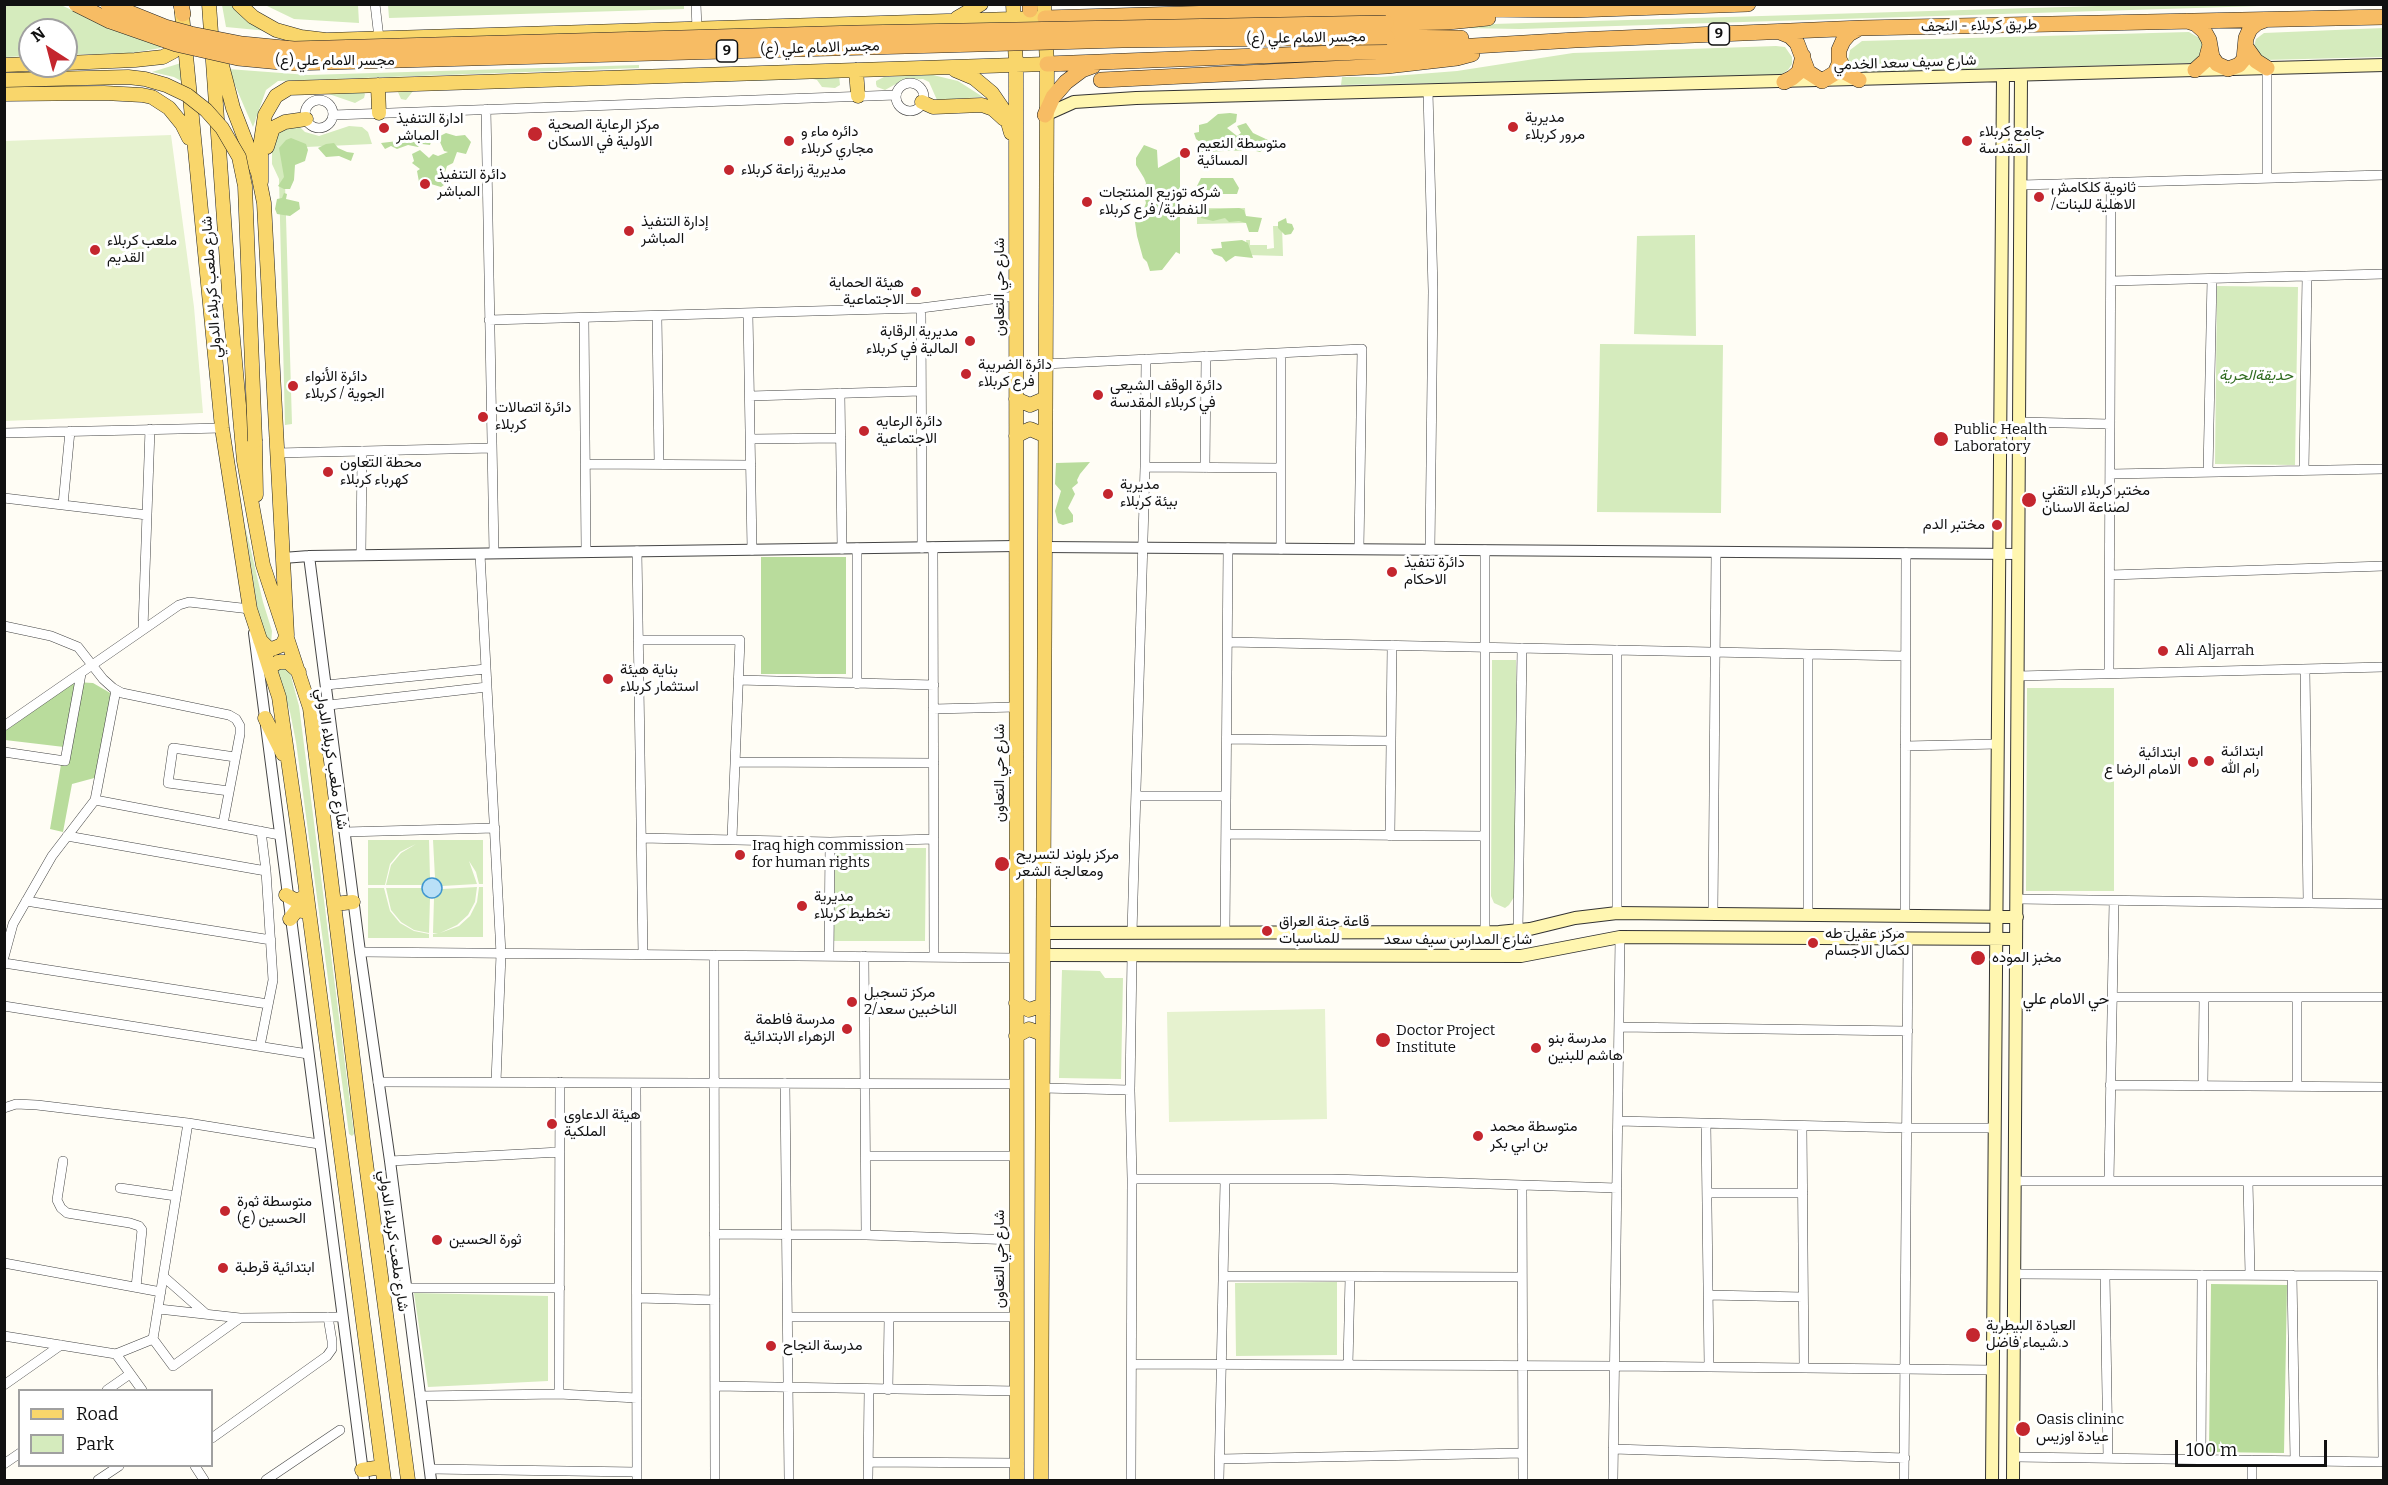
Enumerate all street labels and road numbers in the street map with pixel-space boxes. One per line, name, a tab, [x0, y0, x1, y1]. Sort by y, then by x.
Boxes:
street label: طريق كربلاء - النجف	[1921, 16, 2037, 36]
road number: 9	[1708, 23, 1730, 45]
street label: مجسر الامام علي (ع)	[1246, 28, 1366, 48]
street label: مجسر الامام علي (ع)	[760, 37, 880, 59]
road number: 9	[716, 40, 738, 62]
street label: مجسر الامام علي (ع)	[275, 52, 395, 70]
street label: شارع سيف سعد الخدمي	[1833, 52, 1977, 74]
street label: شارع ملعب كربلاء الدولي	[198, 215, 226, 359]
street label: شارع حي التعاون	[991, 238, 1009, 336]
street label: شارع ملعب كربلاء الدولي	[311, 687, 351, 831]
street label: شارع حي التعاون	[991, 724, 1009, 822]
street label: شارع المدارس سيف سعد	[1384, 931, 1532, 949]
street label: شارع ملعب كربلاء الدولي	[374, 1169, 412, 1313]
street label: شارع حي التعاون	[991, 1210, 1009, 1308]

